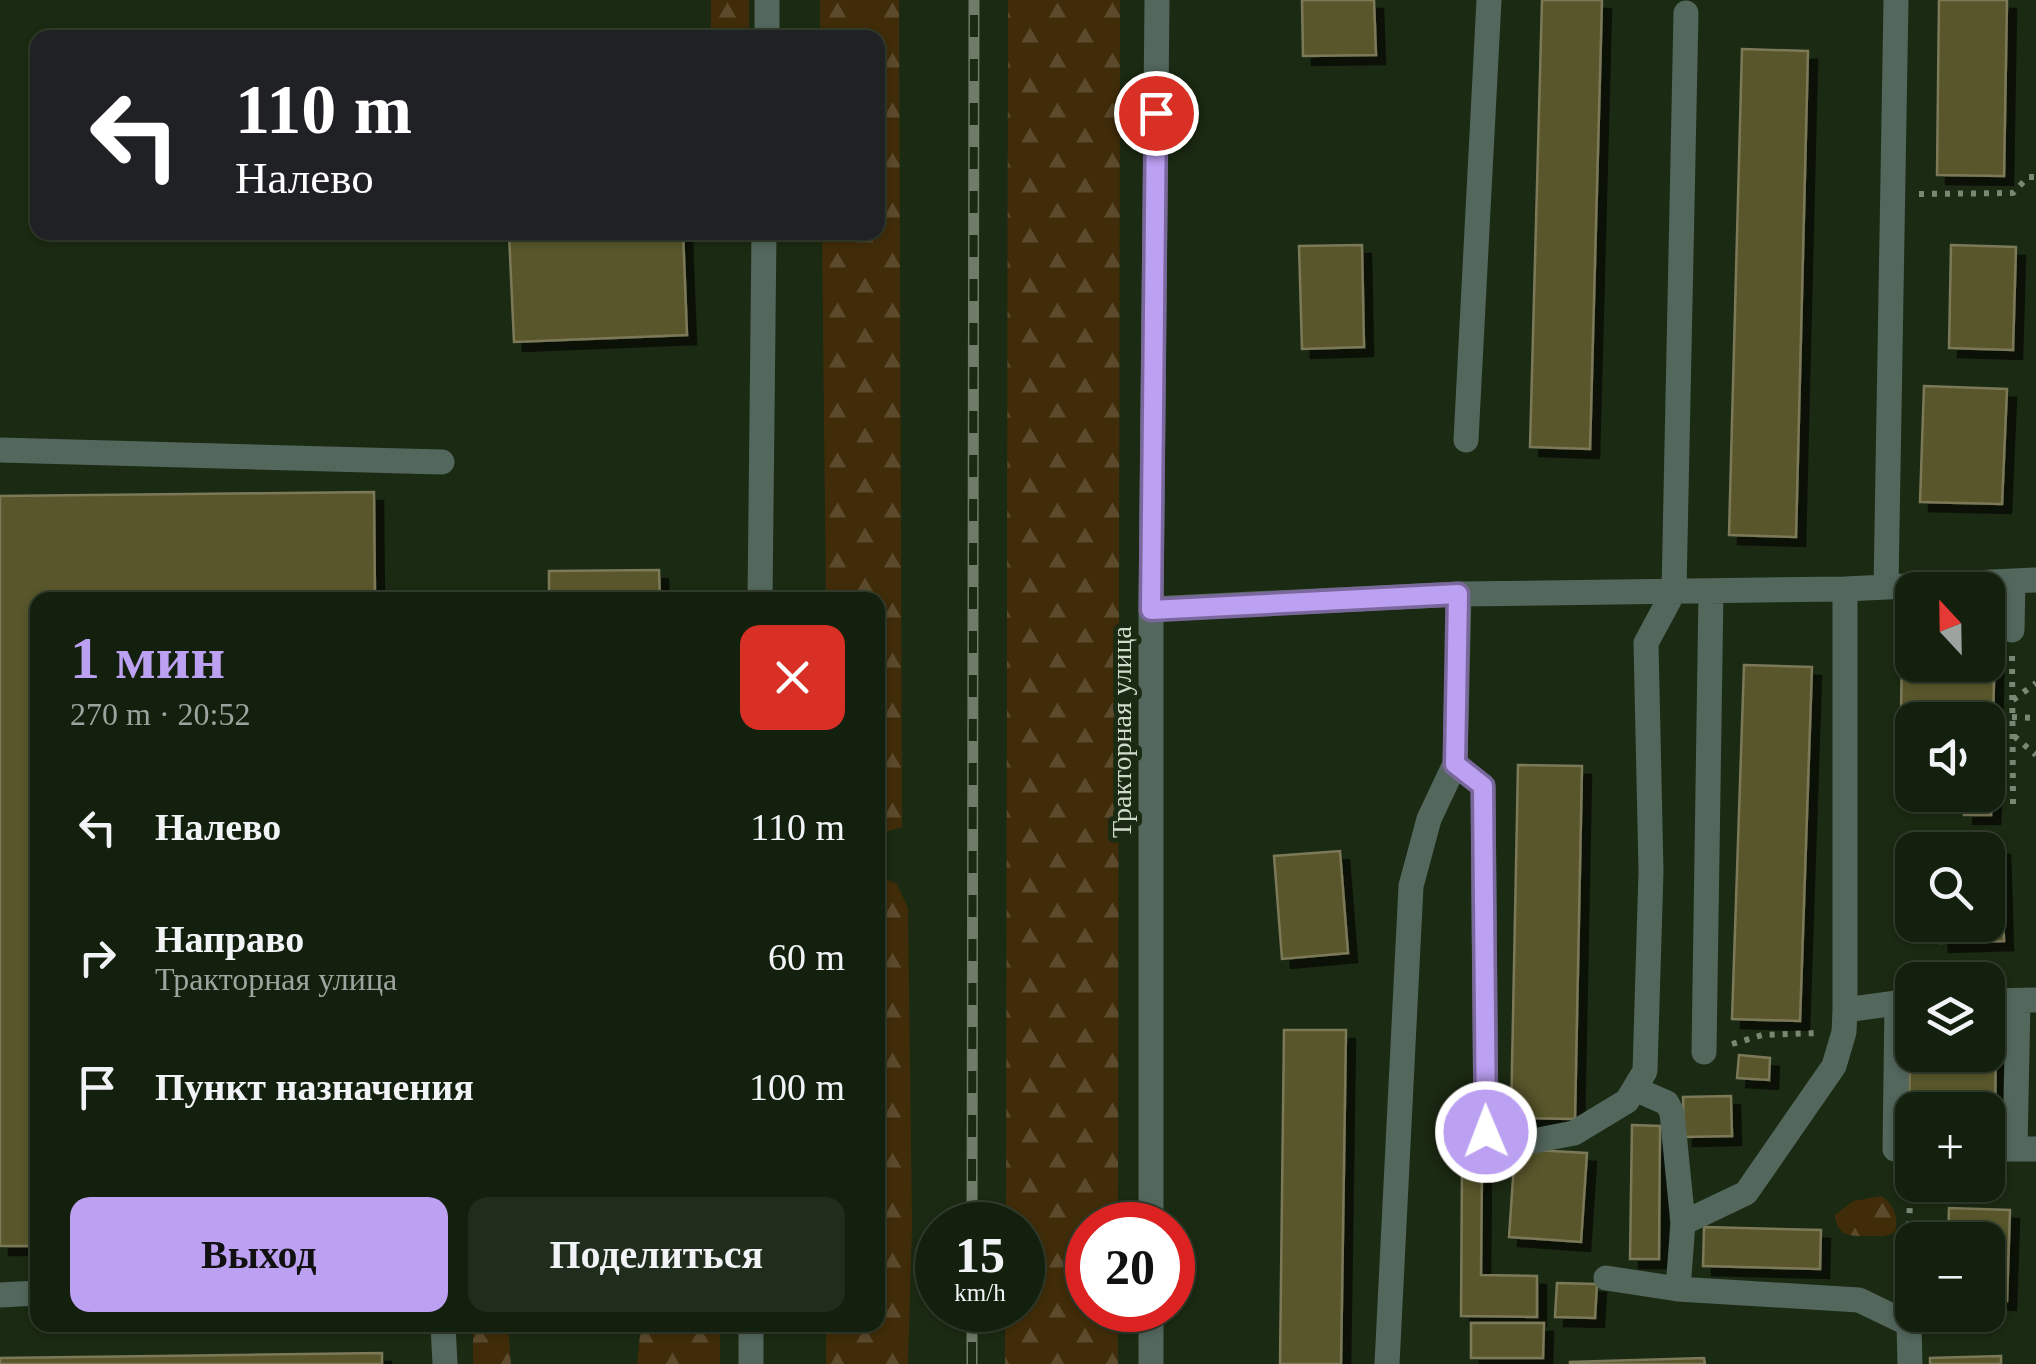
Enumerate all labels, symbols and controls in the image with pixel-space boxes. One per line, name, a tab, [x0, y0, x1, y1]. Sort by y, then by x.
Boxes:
icon: left	[70, 70, 200, 200]
text: 110 m	[235, 71, 412, 148]
pin	[1114, 71, 1199, 156]
icon: arrive	[1129, 86, 1184, 141]
text: Налево	[235, 153, 374, 203]
north arrow	[1895, 572, 2005, 682]
map controls	[1895, 572, 2005, 1332]
text: 1 мин	[70, 625, 225, 691]
button: close	[740, 625, 845, 730]
street label: Тракторная улица	[1106, 625, 1137, 838]
text: 270 m · 20:52	[70, 696, 250, 732]
button: sound	[1895, 702, 2005, 812]
icon: left	[70, 800, 125, 855]
text: Налево	[155, 806, 281, 848]
text: 110 m	[750, 806, 845, 848]
button: search	[1895, 832, 2005, 942]
text: Направо	[155, 918, 304, 960]
icon: right	[70, 930, 125, 985]
text: 60 m	[768, 936, 845, 978]
text: Тракторная улица	[155, 961, 397, 997]
button: layers	[1895, 962, 2005, 1072]
icon: arrive	[70, 1060, 125, 1115]
text: Пункт назначения	[155, 1066, 474, 1108]
text: 100 m	[749, 1066, 845, 1108]
position arrow	[1434, 1080, 1538, 1184]
button: +	[1895, 1092, 2005, 1202]
button: Выход	[70, 1197, 448, 1312]
button: Поделиться	[468, 1197, 845, 1312]
speed limit sign: 20	[1065, 1202, 1195, 1332]
button: −	[1895, 1222, 2005, 1332]
text: 15	[955, 1227, 1005, 1283]
text: km/h	[954, 1279, 1006, 1306]

